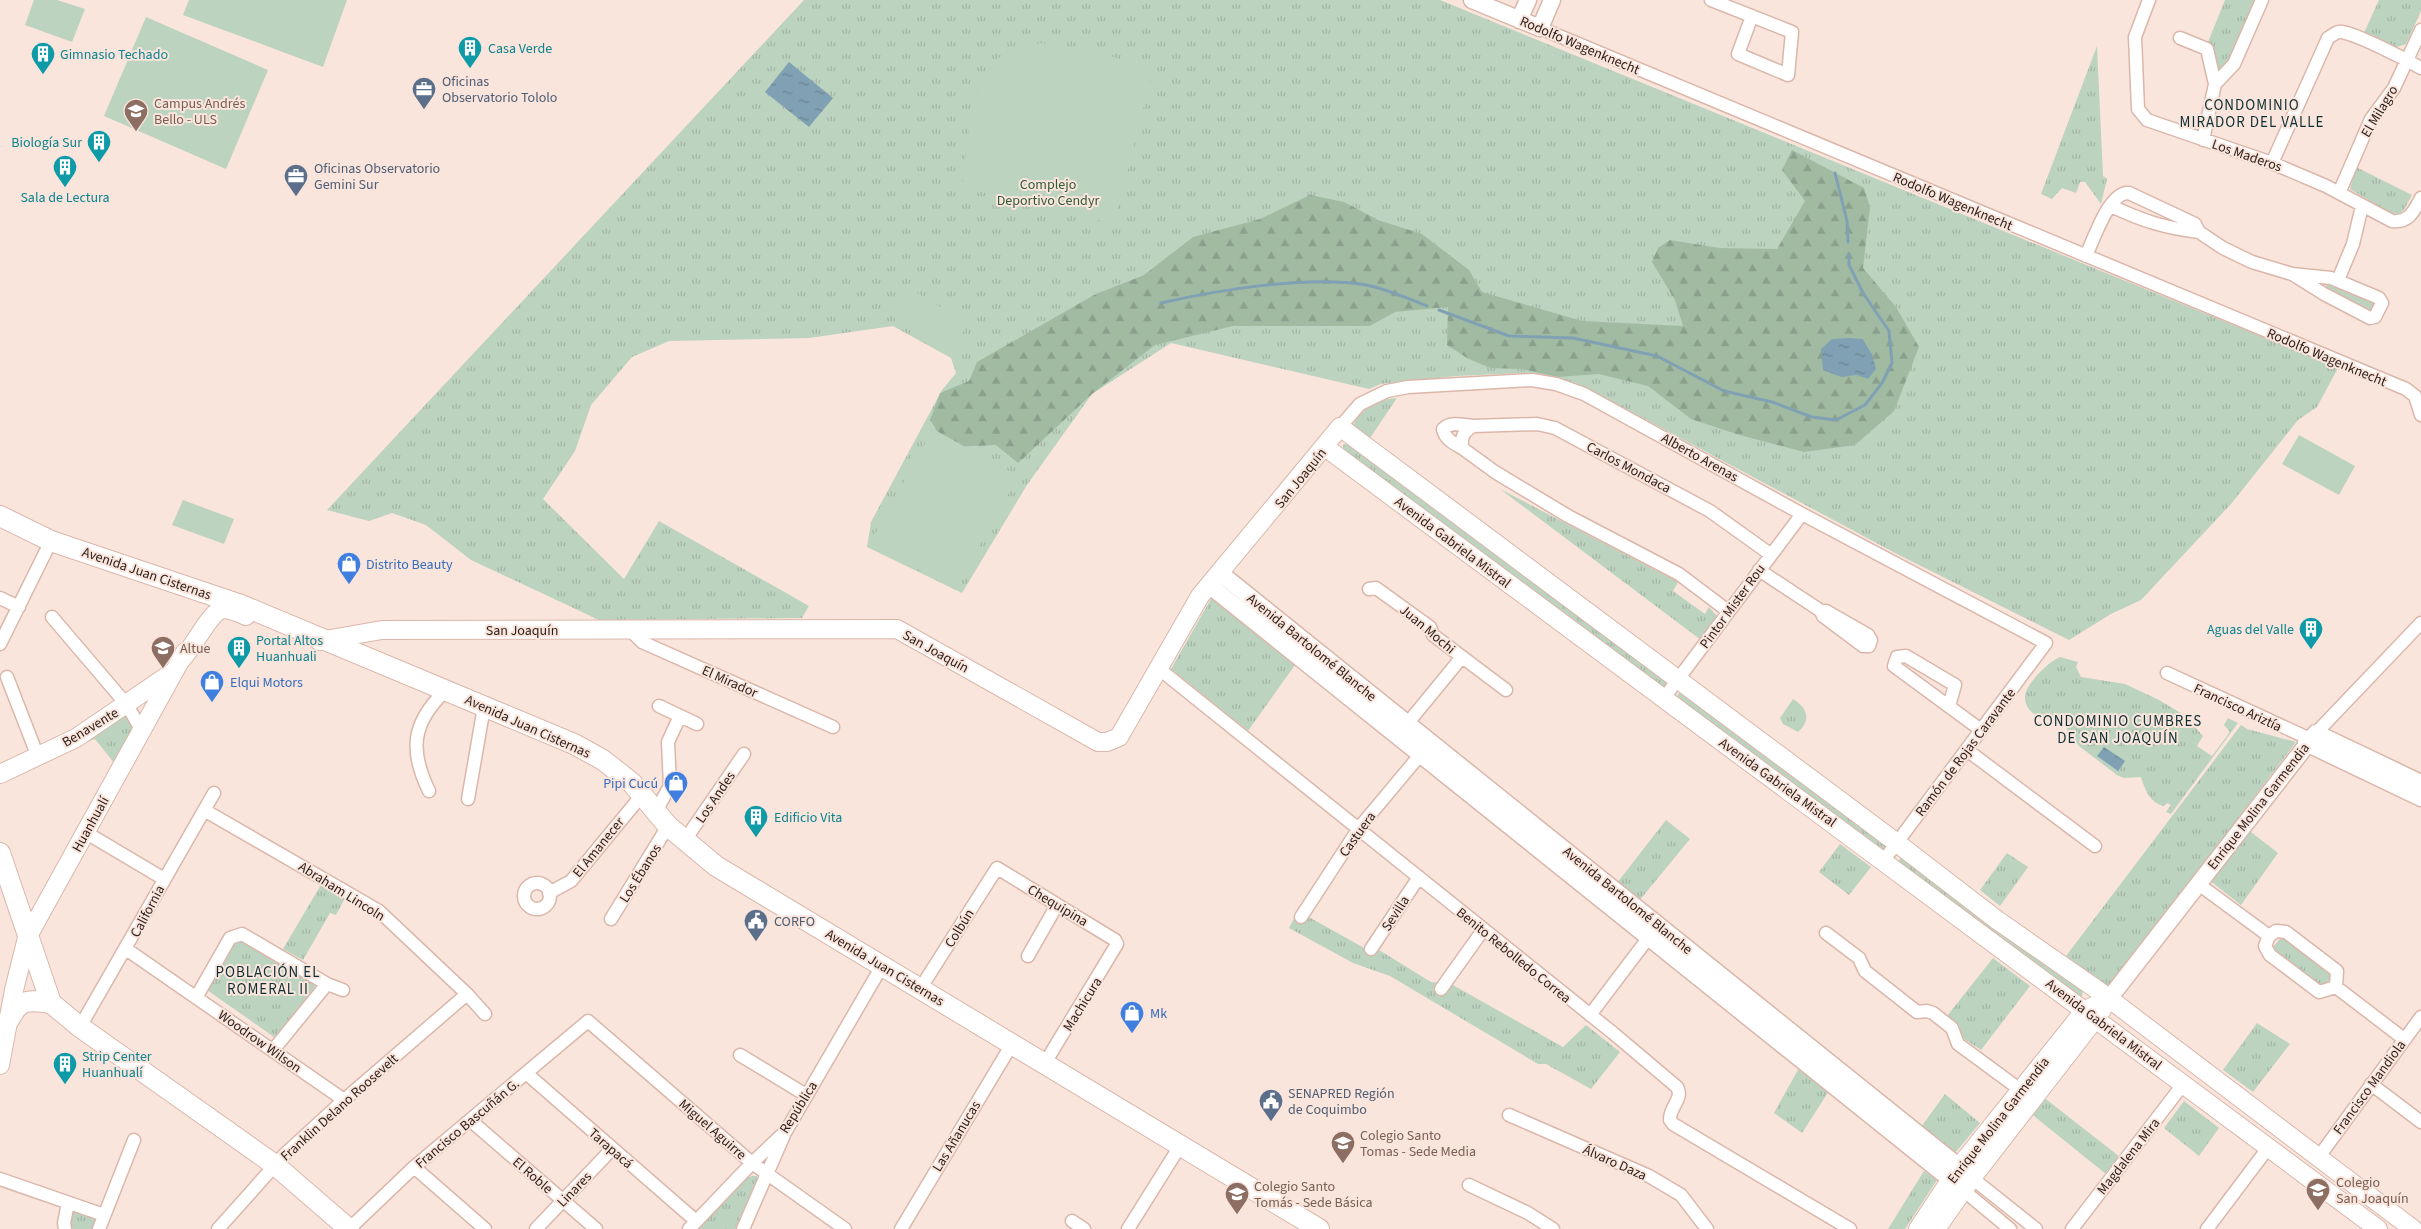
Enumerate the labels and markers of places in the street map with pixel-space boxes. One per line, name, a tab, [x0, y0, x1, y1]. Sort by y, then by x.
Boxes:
building icon: Casa Verde	[457, 35, 483, 69]
place label: Casa Verde	[488, 39, 552, 59]
building icon: Gimnasio Techado	[30, 41, 56, 75]
place label: Gimnasio Techado	[60, 45, 168, 65]
place label: Oficinas Observatorio Tololo	[442, 72, 557, 108]
office icon: Oficinas Observatorio Tololo	[411, 76, 437, 110]
place label: Campus Andrés Bello - ULS	[154, 94, 245, 130]
school or university icon: Campus Andrés Bello - ULS	[123, 98, 149, 132]
building icon: Biología Sur	[86, 129, 112, 163]
place label: Biología Sur	[11, 133, 82, 153]
building icon: Sala de Lectura	[52, 154, 78, 188]
place label: Oficinas Observatorio Gemini Sur	[314, 159, 440, 195]
office icon: Oficinas Observatorio Gemini Sur	[283, 163, 309, 197]
place label: Sala de Lectura	[20, 188, 110, 208]
shop icon: Distrito Beauty	[336, 551, 362, 585]
place label: Distrito Beauty	[366, 555, 453, 575]
building icon: Aguas del Valle	[2298, 616, 2324, 650]
place label: Aguas del Valle	[2207, 620, 2294, 640]
place label: Portal Altos Huanhuali	[256, 631, 323, 667]
school or university icon: Altue	[150, 635, 176, 669]
building icon: Portal Altos Huanhuali	[226, 635, 252, 669]
place label: Altue	[180, 639, 211, 659]
shop icon: Elqui Motors	[199, 669, 225, 703]
place label: Elqui Motors	[230, 673, 303, 693]
shop icon: Pipi Cucú	[663, 770, 689, 804]
place label: Pipi Cucú	[603, 774, 658, 794]
building icon: Edificio Vita	[743, 804, 769, 838]
place label: Edificio Vita	[774, 808, 842, 828]
public building icon: CORFO	[743, 908, 769, 942]
place label: CORFO	[774, 912, 815, 932]
shop icon: Mk	[1119, 1000, 1145, 1034]
place label: Mk	[1150, 1004, 1167, 1024]
place label: Strip Center Huanhualí	[82, 1047, 152, 1083]
building icon: Strip Center Huanhualí	[52, 1051, 78, 1085]
place label: SENAPRED Región de Coquimbo	[1288, 1084, 1395, 1120]
public building icon: SENAPRED Región de Coquimbo	[1258, 1088, 1284, 1122]
place label: Colegio Santo Tomas - Sede Media	[1360, 1126, 1476, 1162]
school or university icon: Colegio Santo Tomas - Sede Media	[1330, 1130, 1356, 1164]
place label: Colegio San Joaquín	[2336, 1173, 2409, 1209]
place label: Colegio Santo Tomás - Sede Básica	[1254, 1177, 1372, 1213]
school or university icon: Colegio San Joaquín	[2305, 1177, 2331, 1211]
school or university icon: Colegio Santo Tomás - Sede Básica	[1224, 1181, 1250, 1215]

